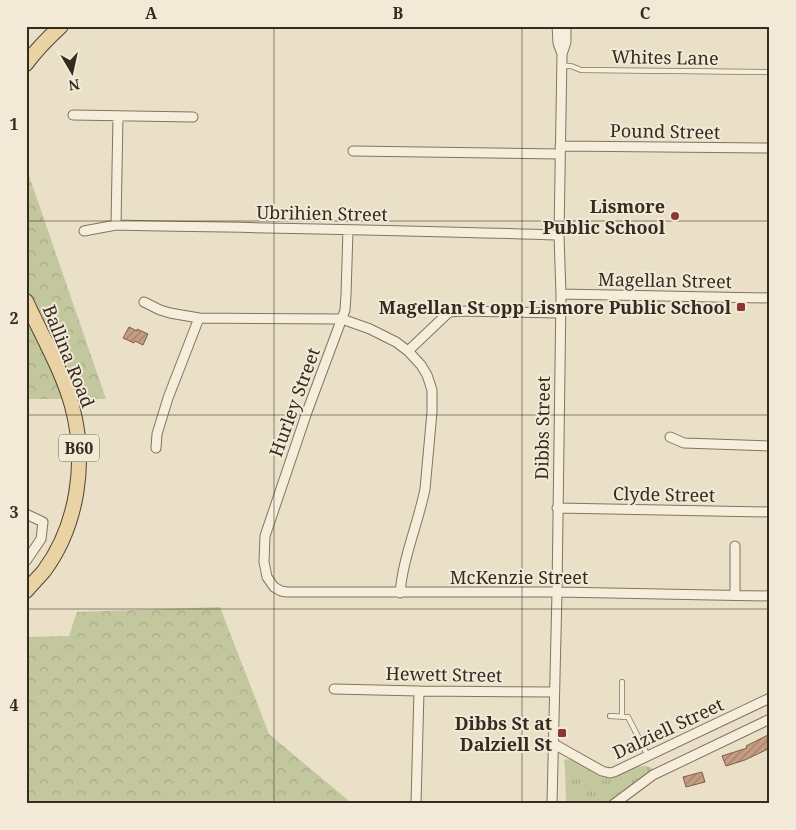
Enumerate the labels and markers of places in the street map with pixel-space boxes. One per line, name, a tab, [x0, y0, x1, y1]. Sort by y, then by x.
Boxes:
place label: Lismore Public School	[543, 194, 666, 239]
marker: Lismore Public School	[669, 210, 681, 222]
place label: Magellan St opp Lismore Public School	[379, 295, 732, 319]
marker: Magellan St opp Lismore Public School	[735, 301, 747, 313]
place label: Dibbs St at Dalziell St	[455, 711, 552, 756]
marker: Dibbs St at Dalziell St	[556, 727, 568, 739]

